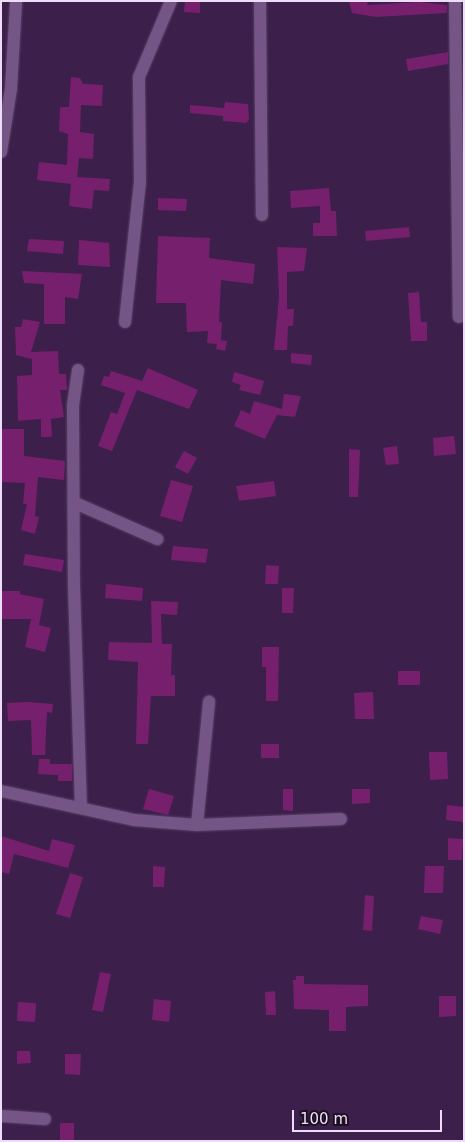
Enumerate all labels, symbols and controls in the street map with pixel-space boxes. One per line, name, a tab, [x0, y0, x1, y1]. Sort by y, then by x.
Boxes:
scale bar	[295, 1100, 445, 1132]
text: 100 m	[300, 1110, 348, 1128]

